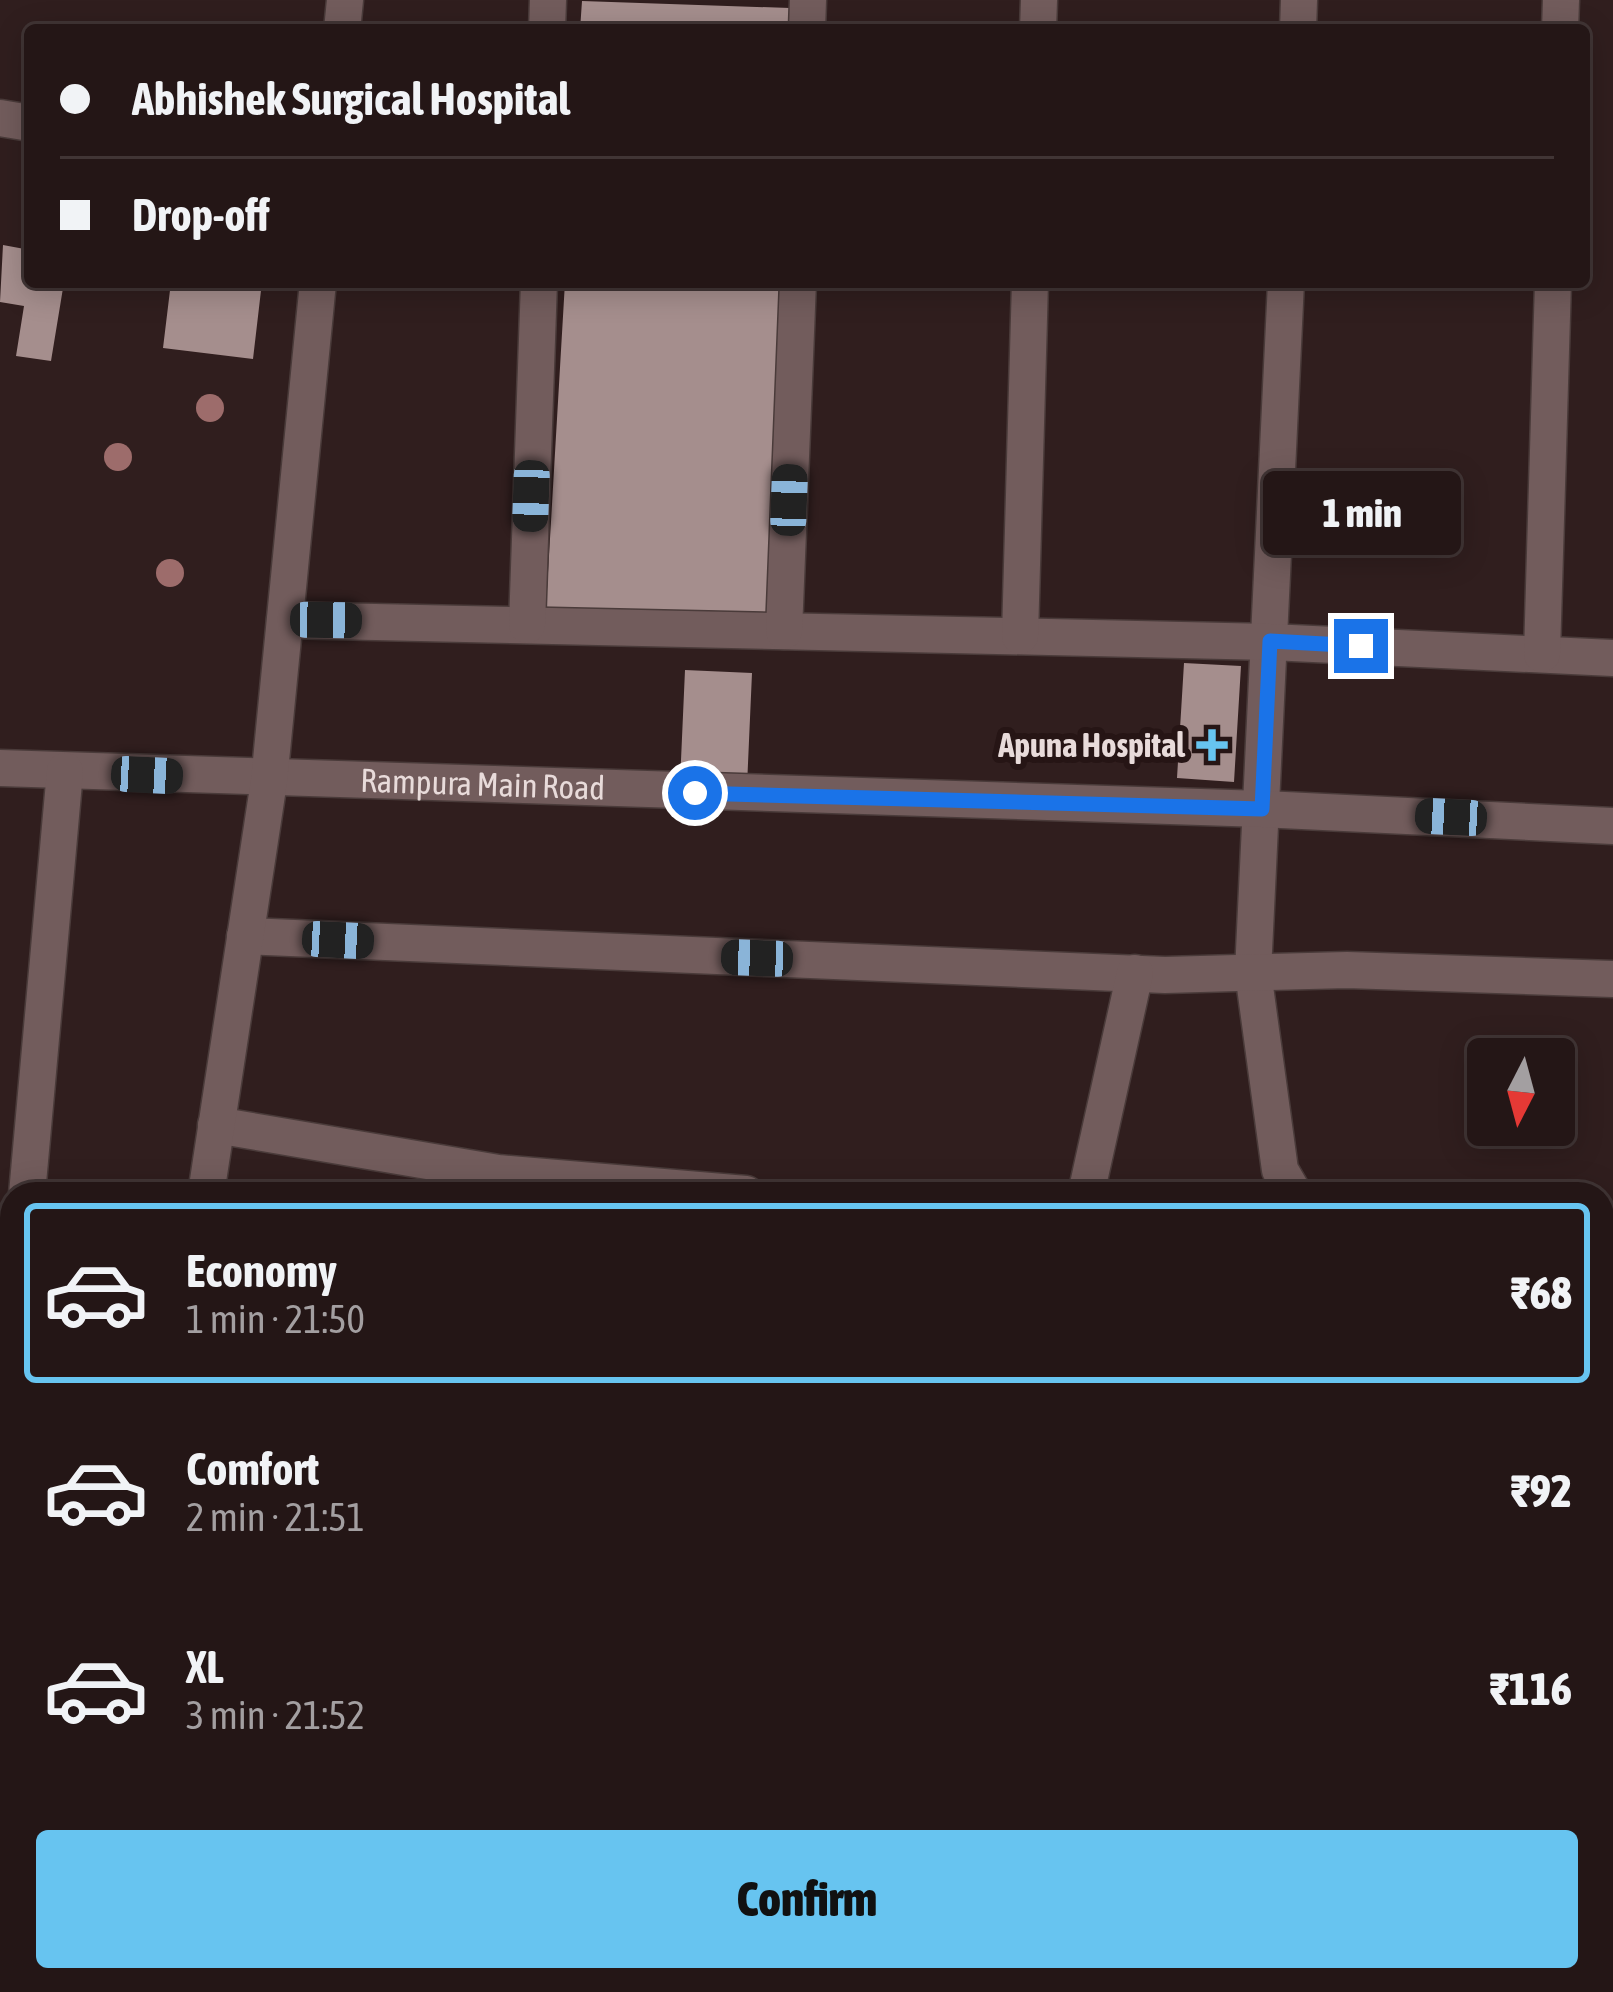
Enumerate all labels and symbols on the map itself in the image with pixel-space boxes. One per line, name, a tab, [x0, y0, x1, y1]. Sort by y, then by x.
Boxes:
car	[512, 459, 550, 533]
car	[770, 463, 808, 537]
callout: 1 min	[1262, 472, 1460, 556]
car	[290, 601, 362, 639]
route end	[1334, 619, 1388, 673]
place label: Apuna Hospital	[997, 726, 1186, 764]
marker: Apuna Hospital	[1196, 729, 1228, 761]
car	[110, 755, 184, 795]
street label: Rampura Main Road	[360, 761, 606, 807]
route start	[668, 766, 722, 820]
car	[1414, 797, 1488, 837]
car	[301, 920, 375, 960]
car	[720, 939, 794, 977]
north arrow	[1467, 1038, 1575, 1146]

